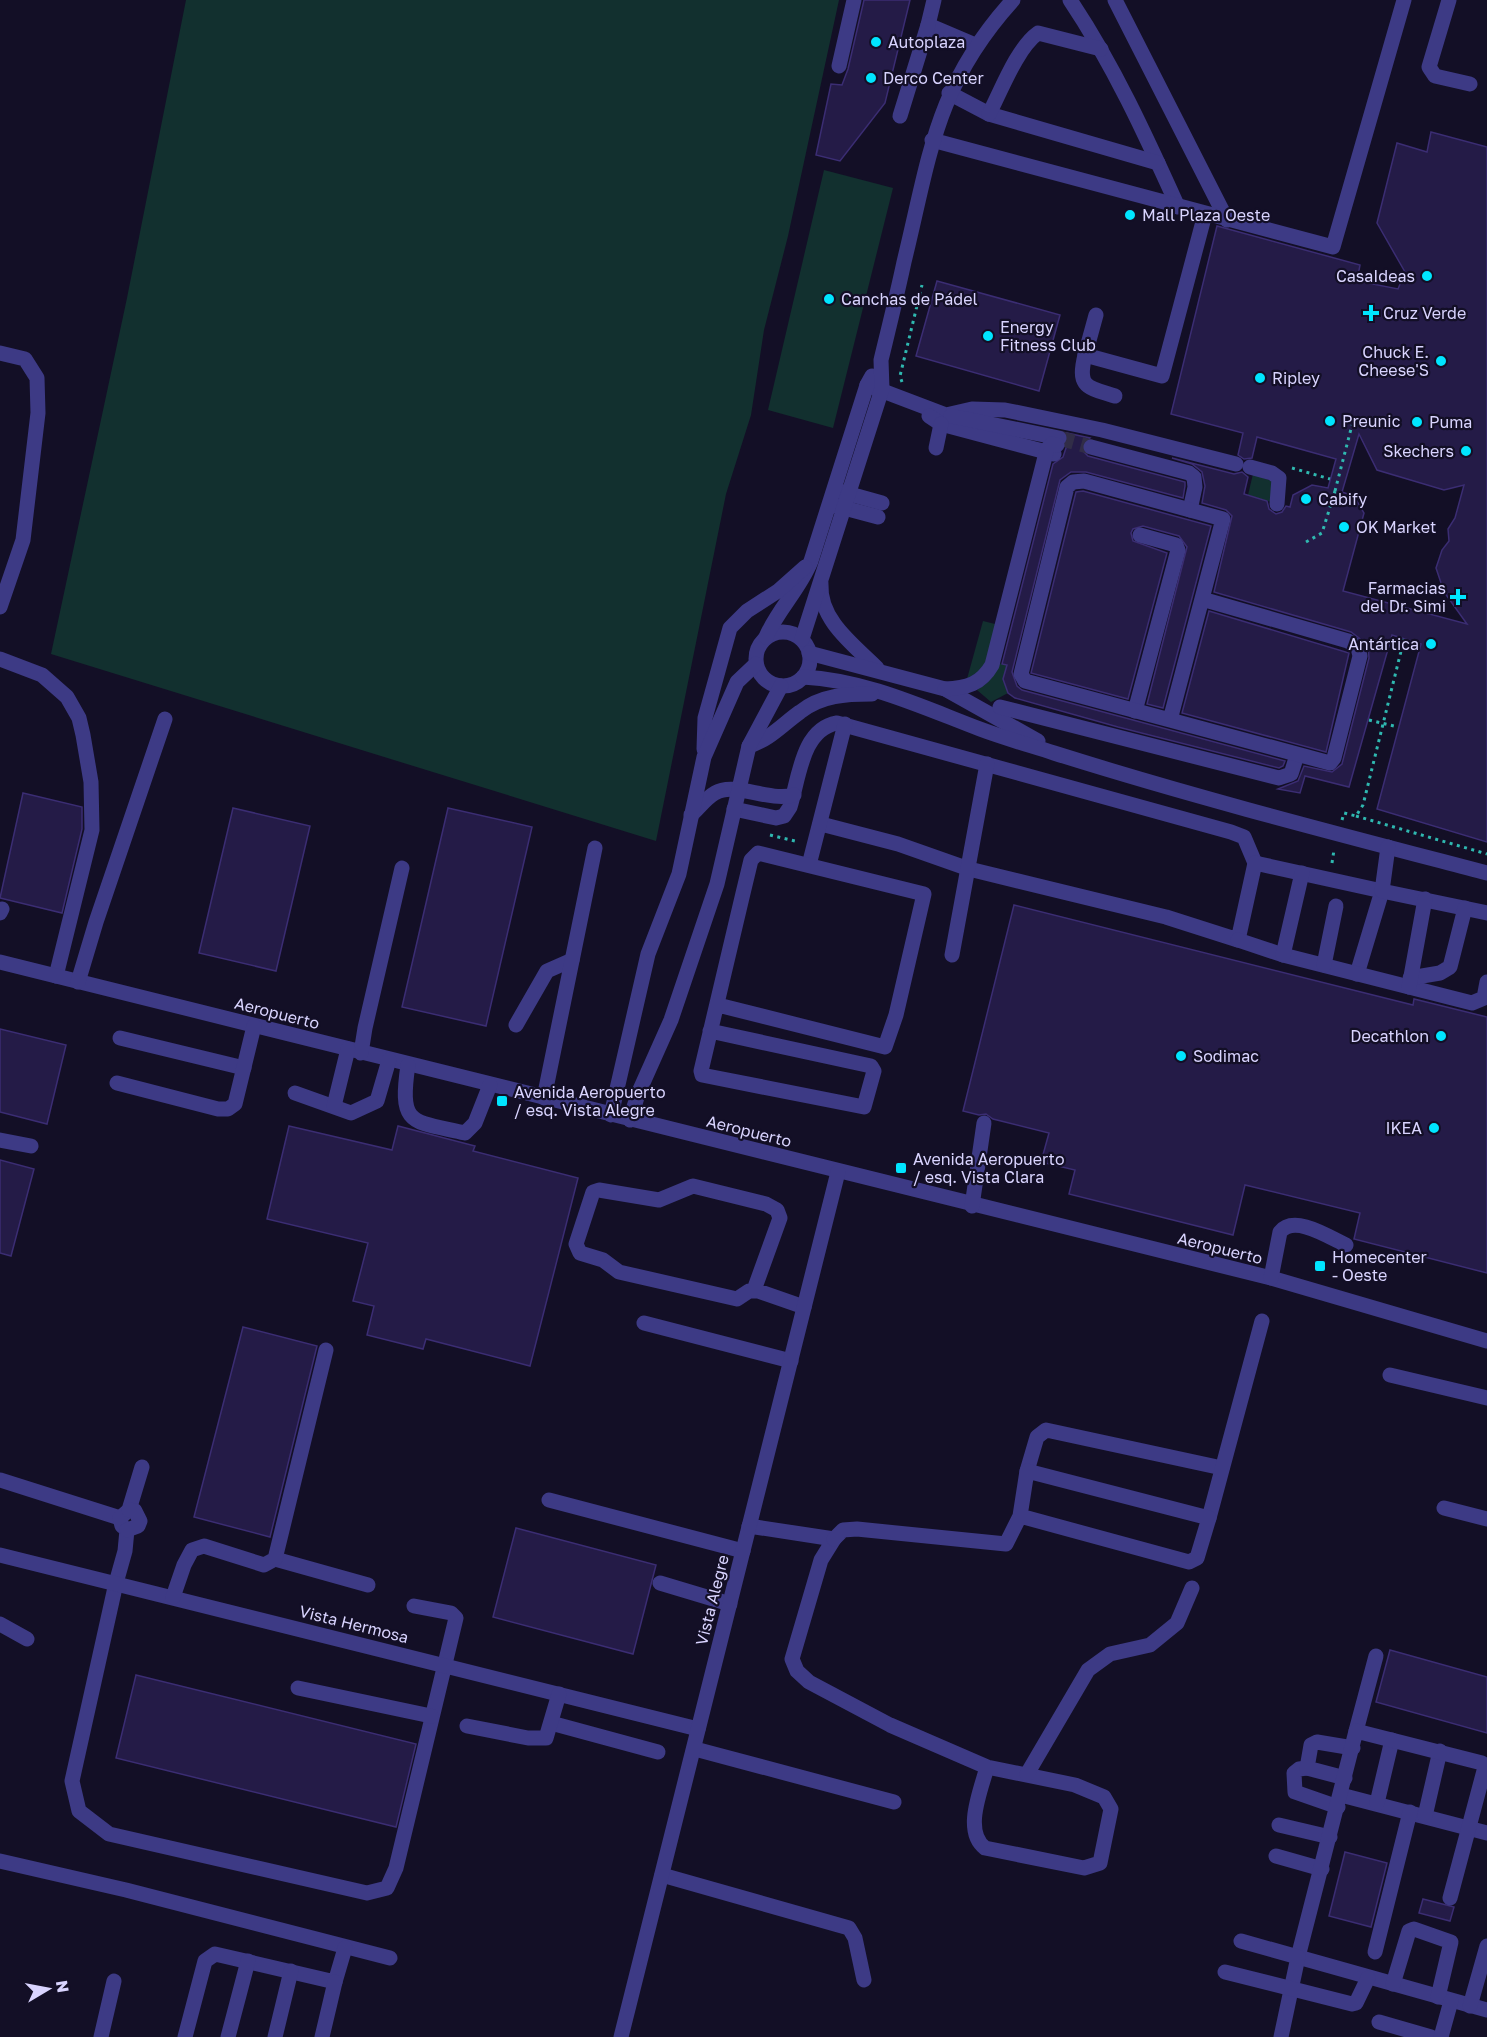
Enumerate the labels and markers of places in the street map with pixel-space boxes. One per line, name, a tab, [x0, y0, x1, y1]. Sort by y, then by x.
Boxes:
place label: Autoplaza	[888, 32, 965, 52]
marker: Autoplaza	[869, 35, 883, 49]
place label: Derco Center	[883, 68, 984, 88]
marker: Derco Center	[864, 71, 878, 85]
place label: Mall Plaza Oeste	[1142, 205, 1270, 225]
marker: Mall Plaza Oeste	[1123, 208, 1137, 222]
place label: CasaIdeas	[1336, 266, 1415, 286]
marker: CasaIdeas	[1420, 269, 1434, 283]
place label: Canchas de Pádel	[841, 289, 978, 309]
marker: Canchas de Pádel	[822, 292, 836, 306]
place label: Cruz Verde	[1383, 303, 1466, 323]
marker: Cruz Verde	[1364, 306, 1378, 320]
place label: Energy Fitness Club	[1000, 317, 1096, 355]
marker: Energy Fitness Club	[981, 329, 995, 343]
place label: Chuck E. Cheese'S	[1358, 342, 1429, 380]
marker: Chuck E. Cheese'S	[1434, 354, 1448, 368]
place label: Ripley	[1272, 368, 1320, 388]
marker: Ripley	[1253, 371, 1267, 385]
place label: Preunic	[1342, 411, 1401, 431]
place label: Puma	[1429, 412, 1472, 432]
marker: Preunic	[1323, 414, 1337, 428]
marker: Puma	[1410, 415, 1424, 429]
place label: Skechers	[1383, 441, 1454, 461]
marker: Skechers	[1459, 444, 1473, 458]
place label: Cabify	[1318, 489, 1367, 509]
marker: Cabify	[1299, 492, 1313, 506]
place label: OK Market	[1356, 517, 1436, 537]
marker: OK Market	[1337, 520, 1351, 534]
place label: Farmacias del Dr. Simi	[1360, 578, 1446, 616]
marker: Farmacias del Dr. Simi	[1451, 590, 1465, 604]
place label: Antártica	[1348, 634, 1419, 654]
marker: Antártica	[1424, 637, 1438, 651]
place label: Decathlon	[1350, 1026, 1429, 1046]
marker: Decathlon	[1434, 1029, 1448, 1043]
place label: Sodimac	[1193, 1046, 1259, 1066]
marker: Sodimac	[1174, 1049, 1188, 1063]
place label: Avenida Aeropuerto / esq. Vista Alegre	[514, 1082, 666, 1120]
marker: Avenida Aeropuerto / esq. Vista Alegre	[495, 1094, 509, 1108]
place label: IKEA	[1385, 1118, 1422, 1138]
marker: IKEA	[1427, 1121, 1441, 1135]
place label: Avenida Aeropuerto / esq. Vista Clara	[913, 1149, 1065, 1187]
marker: Avenida Aeropuerto / esq. Vista Clara	[894, 1161, 908, 1175]
place label: Homecenter - Oeste	[1332, 1247, 1427, 1285]
marker: Homecenter - Oeste	[1313, 1259, 1327, 1273]

